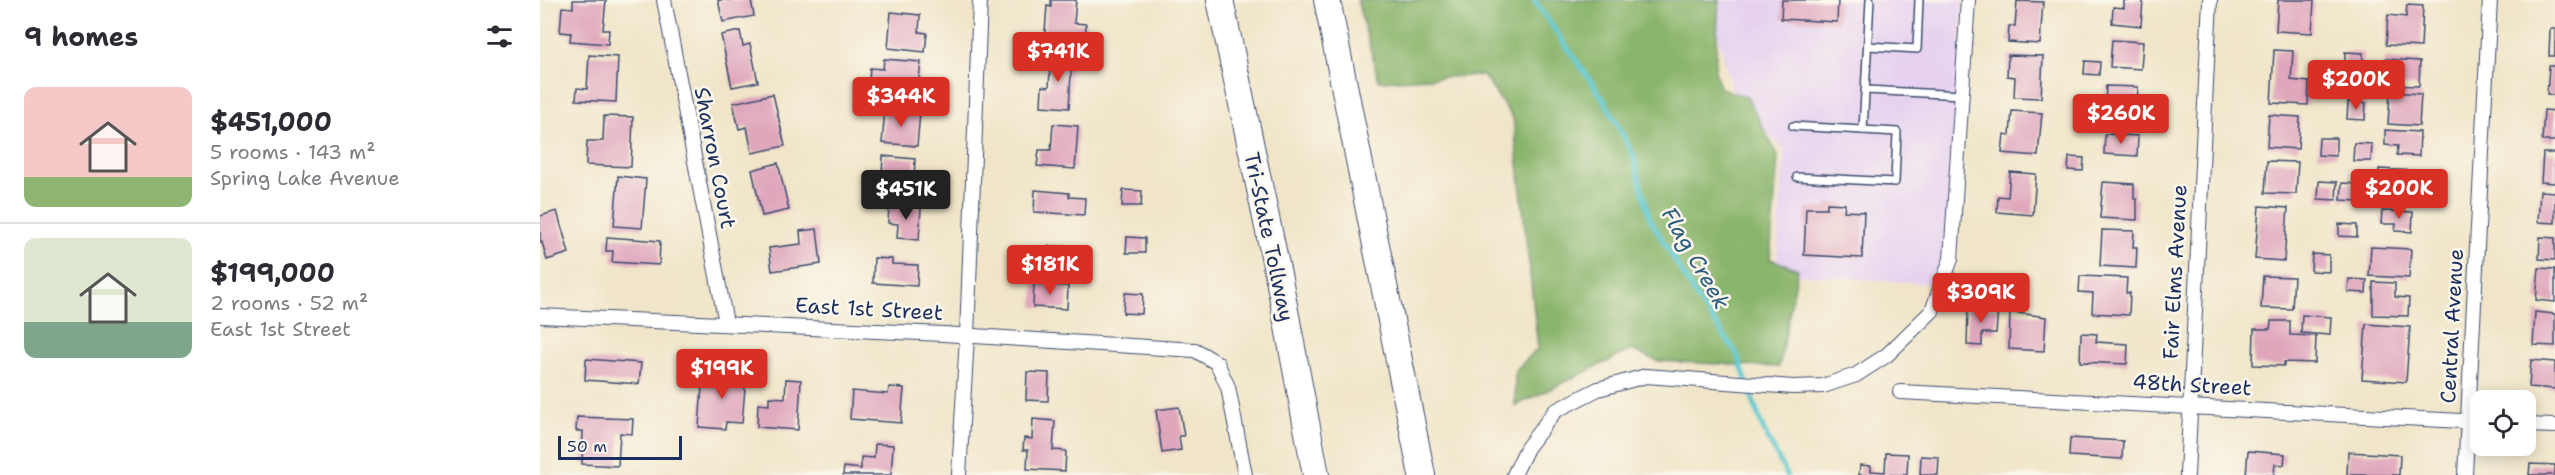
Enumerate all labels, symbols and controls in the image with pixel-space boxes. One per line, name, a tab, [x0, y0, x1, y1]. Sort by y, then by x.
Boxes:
text: 9 homes	[24, 19, 138, 54]
icon: filters	[483, 20, 516, 53]
pin: $741K	[1016, 32, 1100, 83]
text: $741K	[1027, 38, 1089, 64]
pin: $200K	[2314, 60, 2398, 111]
text: $200K	[2322, 66, 2390, 92]
pin: $344K	[859, 77, 943, 128]
text: $344K	[866, 83, 936, 109]
street label: Sharron Court	[688, 85, 742, 231]
pin: $260K	[2079, 94, 2163, 145]
text: $260K	[2087, 100, 2155, 126]
text: $451,000	[210, 104, 332, 139]
icon: home	[72, 111, 144, 183]
text: 5 rooms · 143 m²	[210, 139, 375, 165]
street label: Tri-State Tollway	[1237, 150, 1301, 324]
text: Spring Lake Avenue	[210, 165, 400, 191]
pin: $200K	[2357, 169, 2441, 220]
pin: $451K	[864, 170, 948, 221]
text: $200K	[2365, 175, 2433, 201]
text: $451K	[875, 176, 937, 202]
street label: Fair Elms Avenue	[2156, 184, 2194, 360]
water label: Flag Creek	[1655, 202, 1737, 315]
pin: $181K	[1008, 245, 1092, 296]
street label: Central Avenue	[2434, 248, 2470, 404]
text: $181K	[1021, 251, 1079, 277]
text: $199,000	[210, 255, 335, 290]
icon: home	[72, 262, 144, 334]
pin: $309K	[1939, 273, 2023, 324]
text: $309K	[1946, 279, 2016, 305]
text: 2 rooms · 52 m²	[210, 290, 368, 316]
street label: East 1st Street	[794, 291, 944, 327]
text: East 1st Street	[210, 316, 351, 342]
pin: $199K	[680, 349, 764, 400]
text: $199K	[690, 355, 754, 381]
street label: 48th Street	[2132, 368, 2252, 402]
map controls	[2470, 390, 2536, 456]
button: locate	[2470, 390, 2536, 456]
scale bar	[558, 433, 682, 460]
text: 50 m	[567, 436, 607, 457]

